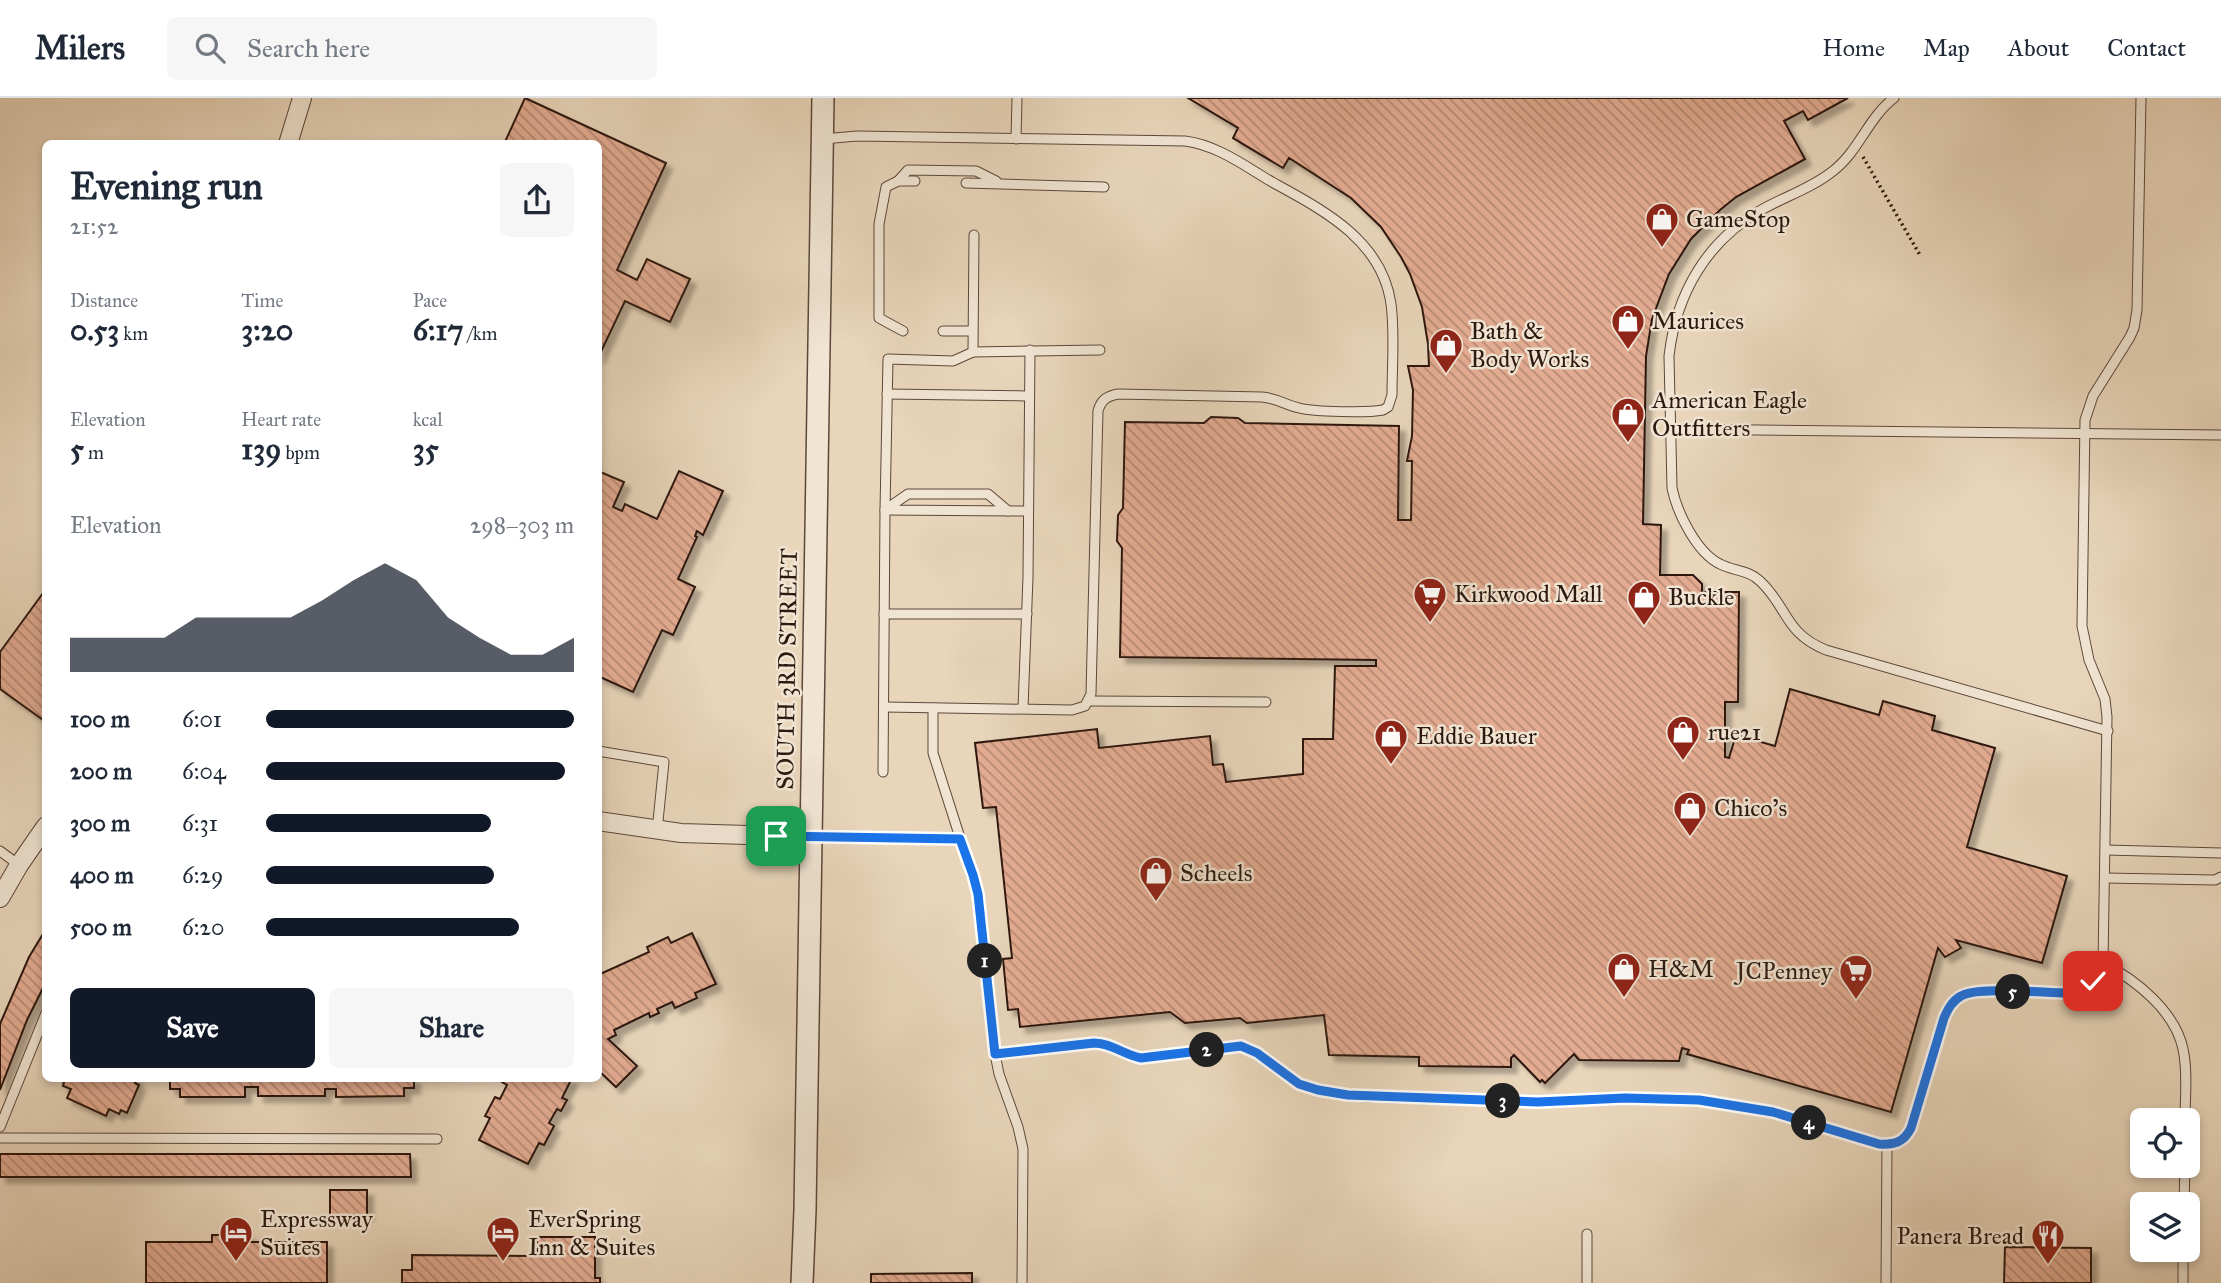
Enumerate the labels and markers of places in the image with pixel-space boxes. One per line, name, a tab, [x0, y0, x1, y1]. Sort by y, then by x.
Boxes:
shop icon: GameStop	[1643, 200, 1681, 249]
place label: GameStop	[1686, 204, 1790, 234]
shop icon: Maurices	[1609, 302, 1647, 351]
place label: Maurices	[1652, 306, 1744, 336]
place label: Bath & Body Works	[1470, 316, 1589, 374]
shop icon: Bath & Body Works	[1427, 326, 1465, 375]
place label: American Eagle Outfitters	[1651, 385, 1807, 443]
shop icon: American Eagle Outfitters	[1609, 395, 1647, 444]
supermarket icon: Kirkwood Mall	[1411, 575, 1449, 624]
shop icon: Buckle	[1625, 578, 1663, 627]
place label: Kirkwood Mall	[1454, 579, 1603, 609]
place label: Buckle	[1668, 582, 1734, 612]
shop icon: rue21	[1664, 713, 1702, 762]
shop icon: Eddie Bauer	[1372, 717, 1410, 766]
place label: rue21	[1708, 717, 1761, 747]
place label: Eddie Bauer	[1416, 721, 1537, 751]
shop icon: Chico's	[1671, 789, 1709, 838]
place label: Chico's	[1714, 793, 1787, 823]
pin	[746, 806, 806, 866]
shop icon: Scheels	[1137, 854, 1175, 903]
place label: Scheels	[1180, 858, 1252, 888]
pin: 1	[968, 944, 1002, 978]
shop icon: H&M	[1605, 950, 1643, 999]
pin	[2063, 951, 2123, 1011]
supermarket icon: JCPenney	[1837, 952, 1875, 1001]
place label: H&M	[1648, 954, 1714, 984]
place label: JCPenney	[1733, 956, 1833, 986]
pin: 5	[1996, 974, 2030, 1010]
pin: 2	[1190, 1032, 1224, 1068]
pin: 3	[1486, 1084, 1520, 1118]
pin: 4	[1792, 1105, 1826, 1140]
place label: Expressway Suites	[260, 1204, 374, 1262]
place label: EverSpring Inn & Suites	[528, 1204, 655, 1262]
hotel icon: Expressway Suites	[217, 1214, 255, 1263]
hotel icon: EverSpring Inn & Suites	[484, 1214, 522, 1263]
restaurant icon: Panera Bread	[2029, 1217, 2067, 1266]
place label: Panera Bread	[1896, 1221, 2024, 1251]

